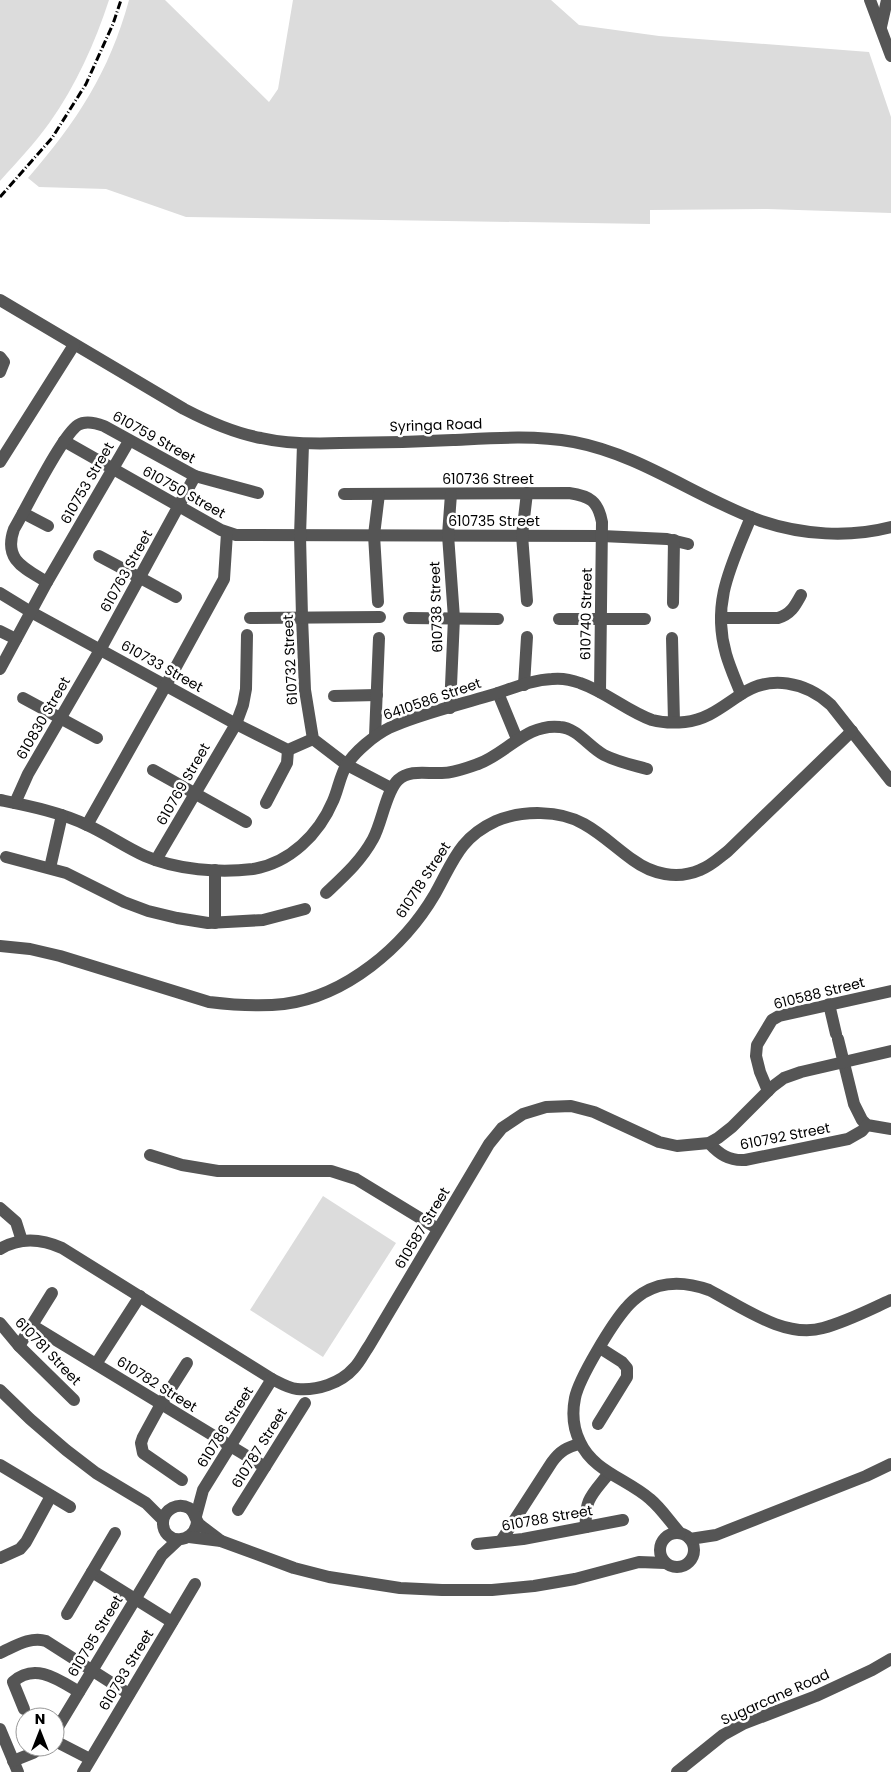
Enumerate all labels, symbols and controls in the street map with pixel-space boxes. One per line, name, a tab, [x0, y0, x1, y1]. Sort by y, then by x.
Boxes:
street label: 610759 Street	[109, 406, 199, 468]
street label: Syringa Road	[389, 413, 483, 437]
street label: 610753 Street	[55, 438, 119, 528]
street label: 610750 Street	[139, 461, 229, 523]
street label: 610736 Street	[442, 469, 534, 489]
street label: 610735 Street	[448, 511, 540, 531]
street label: 610763 Street	[95, 526, 157, 616]
street label: 610738 Street	[424, 561, 448, 653]
street label: 610740 Street	[575, 568, 597, 660]
street label: 610732 Street	[278, 614, 302, 706]
street label: 610733 Street	[117, 635, 207, 697]
street label: 610830 Street	[11, 673, 75, 763]
street label: 6410586 Street	[380, 673, 484, 725]
street label: 610769 Street	[151, 739, 215, 829]
street label: 610718 Street	[391, 838, 455, 922]
street label: 610588 Street	[771, 972, 867, 1014]
street label: 610792 Street	[738, 1117, 832, 1155]
street label: 610587 Street	[390, 1183, 454, 1273]
street label: 610781 Street	[10, 1312, 86, 1390]
street label: 610782 Street	[113, 1351, 201, 1417]
street label: 610786 Street	[192, 1383, 258, 1471]
street label: 610787 Street	[226, 1404, 292, 1492]
street label: 610788 Street	[500, 1500, 594, 1536]
street label: 610795 Street	[63, 1591, 127, 1681]
street label: 610793 Street	[94, 1626, 158, 1714]
street label: Sugarcane Road	[717, 1664, 833, 1730]
north arrow	[15, 1707, 65, 1757]
text: N	[35, 1709, 45, 1729]

